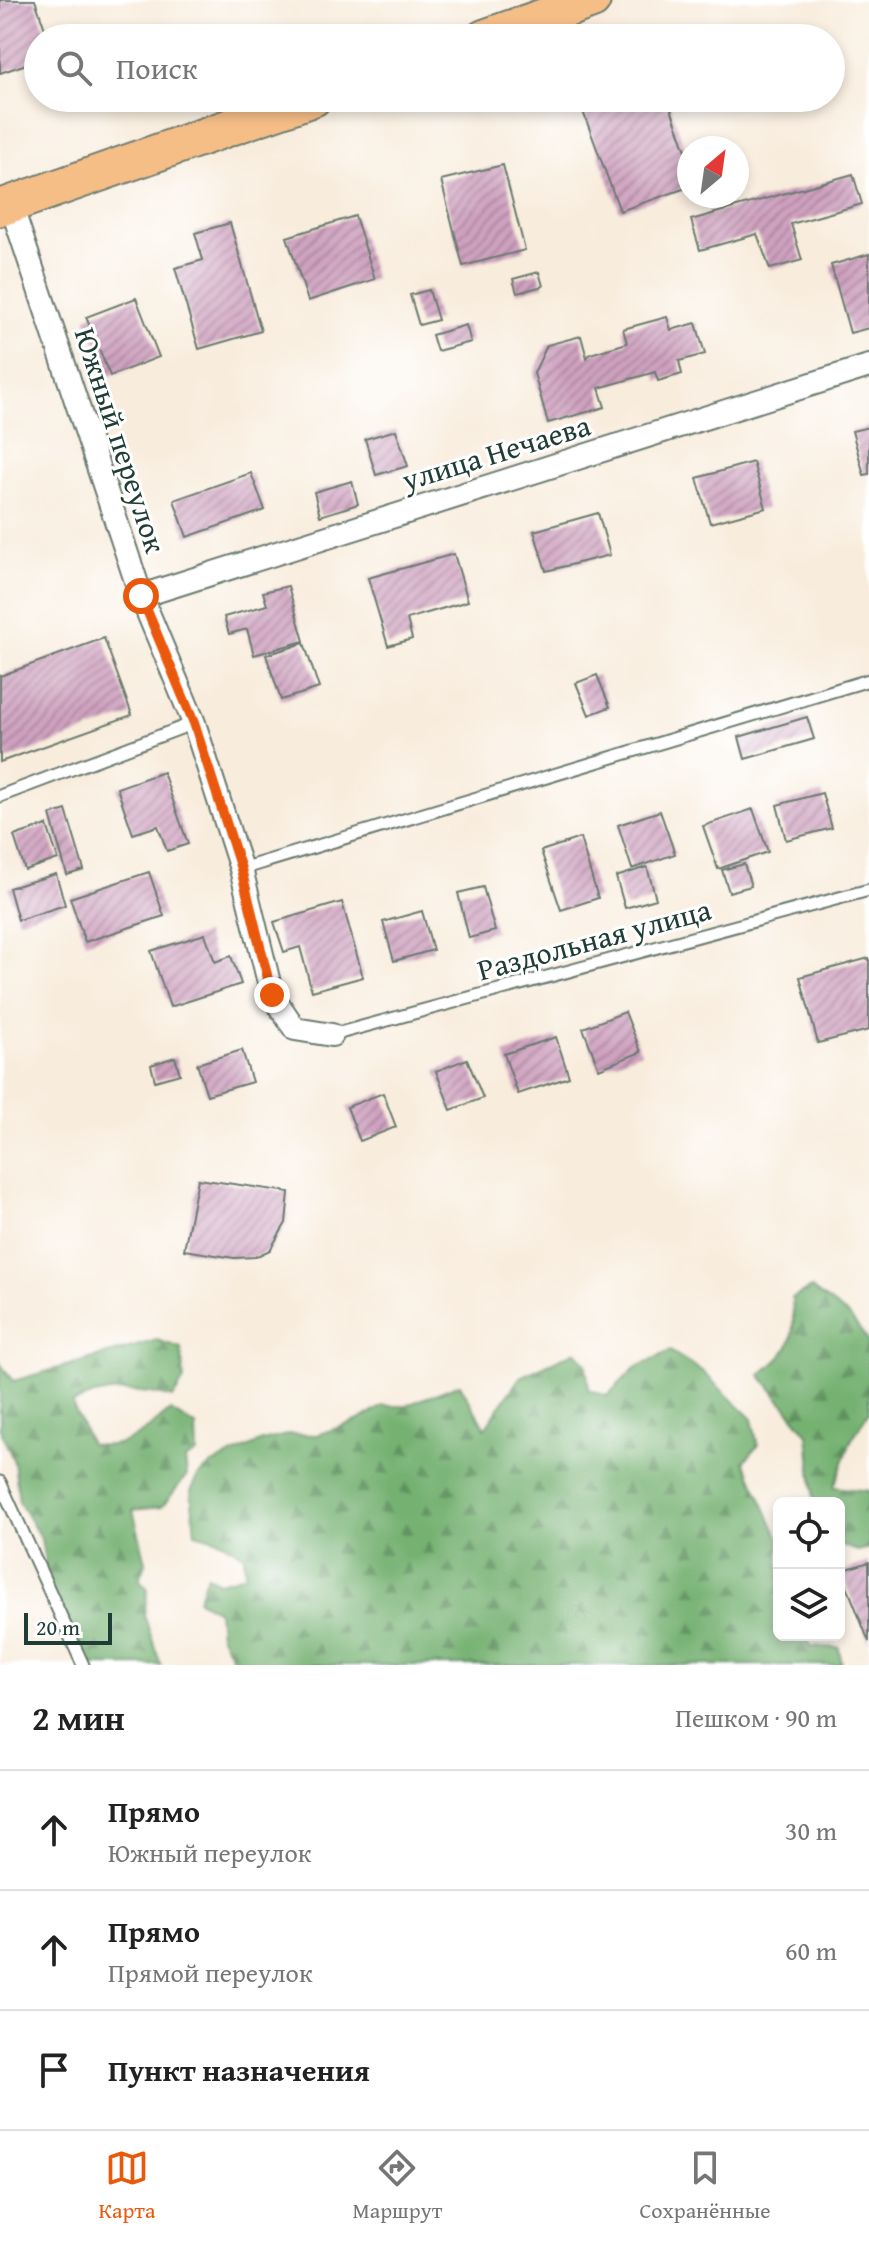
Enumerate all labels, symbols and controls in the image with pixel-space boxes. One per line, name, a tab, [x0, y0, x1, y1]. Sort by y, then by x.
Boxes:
search box	[24, 24, 845, 112]
icon: search	[52, 46, 96, 90]
text: Поиск	[116, 46, 198, 90]
north arrow	[677, 136, 749, 208]
street label: Южный переулок	[64, 322, 178, 559]
street label: улица Нечаева	[395, 402, 596, 502]
route start	[123, 578, 159, 614]
street label: Раздольная улица	[472, 886, 716, 991]
route end	[254, 977, 290, 1013]
map controls	[773, 1497, 845, 1641]
button: locate	[773, 1497, 845, 1569]
button: layers	[773, 1569, 845, 1641]
scale bar	[24, 1609, 112, 1645]
text: 20 m	[36, 1611, 80, 1643]
text: 2 мин	[32, 1693, 125, 1742]
text: Пешком · 90 m	[675, 1698, 837, 1737]
text: Прямо	[108, 1789, 200, 1833]
icon: ahead	[32, 1808, 76, 1852]
text: 30 m	[785, 1811, 837, 1850]
text: Южный переулок	[108, 1833, 311, 1872]
text: Прямо	[108, 1909, 200, 1953]
icon: ahead	[32, 1928, 76, 1972]
text: 60 m	[785, 1931, 837, 1970]
text: Прямой переулок	[108, 1953, 313, 1992]
icon: arrive	[32, 2048, 76, 2092]
text: Пункт назначения	[108, 2048, 370, 2092]
tab: Карта	[98, 2146, 155, 2226]
tab: Маршрут	[352, 2146, 442, 2226]
tab: Сохранённые	[639, 2146, 770, 2226]

